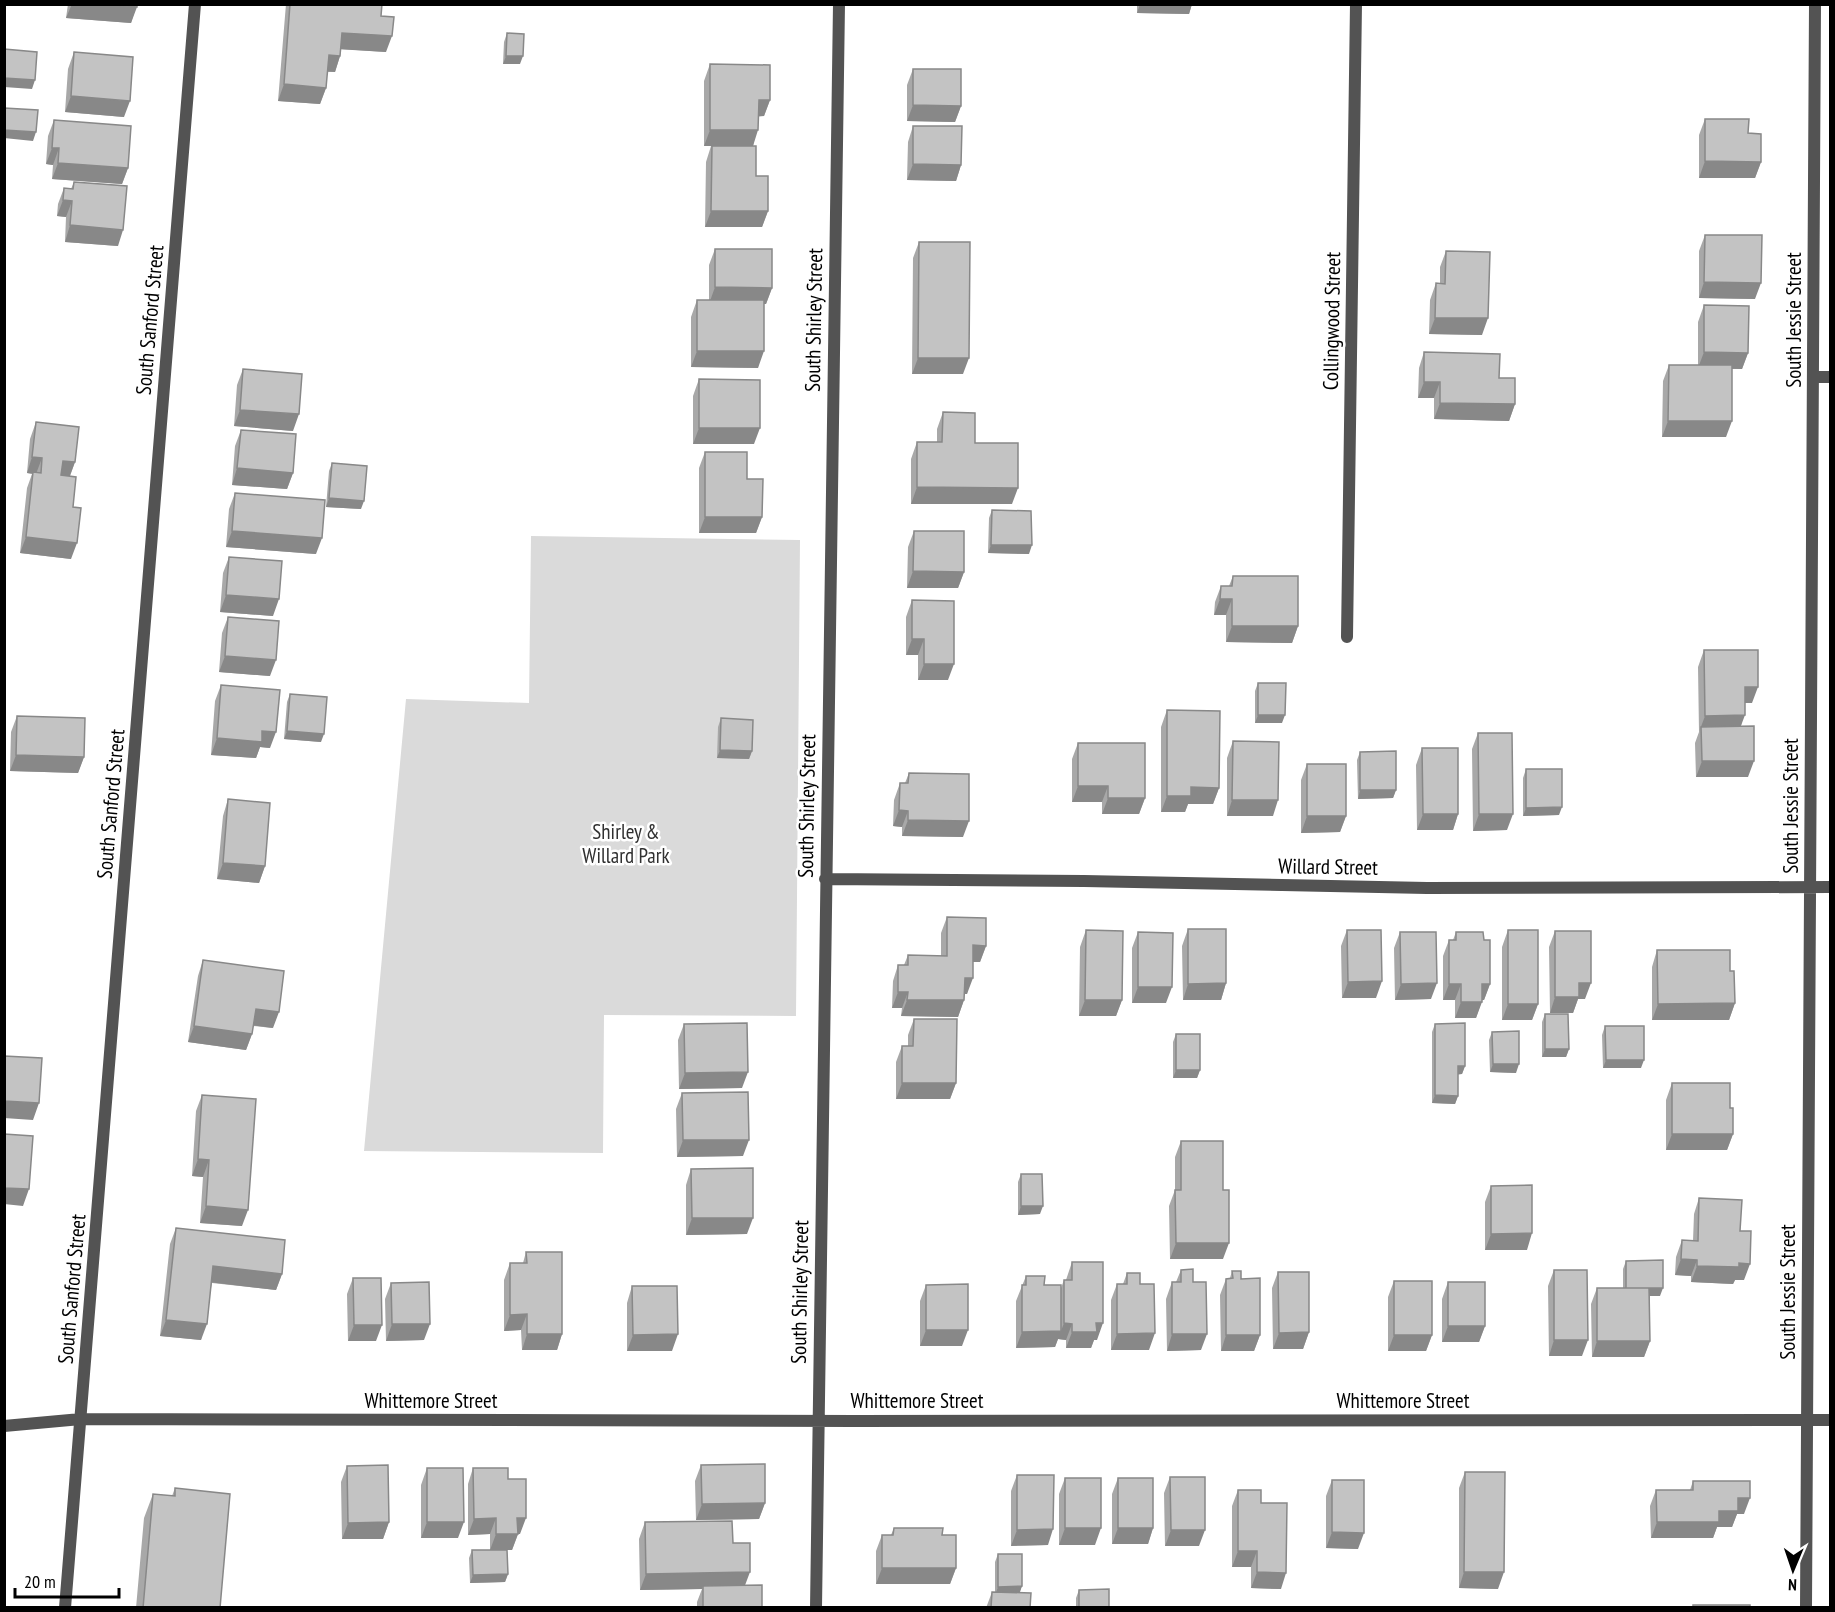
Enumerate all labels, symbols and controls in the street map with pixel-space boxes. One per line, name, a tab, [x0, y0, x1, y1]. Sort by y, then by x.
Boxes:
street label: South Sanford Street	[130, 244, 170, 396]
street label: South Shirley Street	[799, 248, 828, 392]
street label: Collingwood Street	[1317, 252, 1346, 390]
street label: South Jessie Street	[1780, 252, 1807, 388]
street label: South Sanford Street	[91, 728, 131, 880]
street label: South Shirley Street	[792, 734, 821, 878]
street label: South Jessie Street	[1777, 738, 1804, 874]
park label: Shirley & Willard Park	[582, 818, 670, 869]
street label: Willard Street	[1278, 852, 1378, 881]
street label: South Sanford Street	[52, 1213, 92, 1365]
street label: South Shirley Street	[785, 1220, 814, 1364]
street label: South Jessie Street	[1774, 1224, 1801, 1360]
street label: Whittemore Street	[364, 1387, 498, 1414]
street label: Whittemore Street	[850, 1387, 984, 1414]
street label: Whittemore Street	[1336, 1387, 1470, 1414]
north arrow	[1763, 1540, 1823, 1600]
scale bar	[15, 1561, 118, 1599]
text: 20 m	[24, 1570, 56, 1593]
text: N	[1788, 1575, 1797, 1595]

